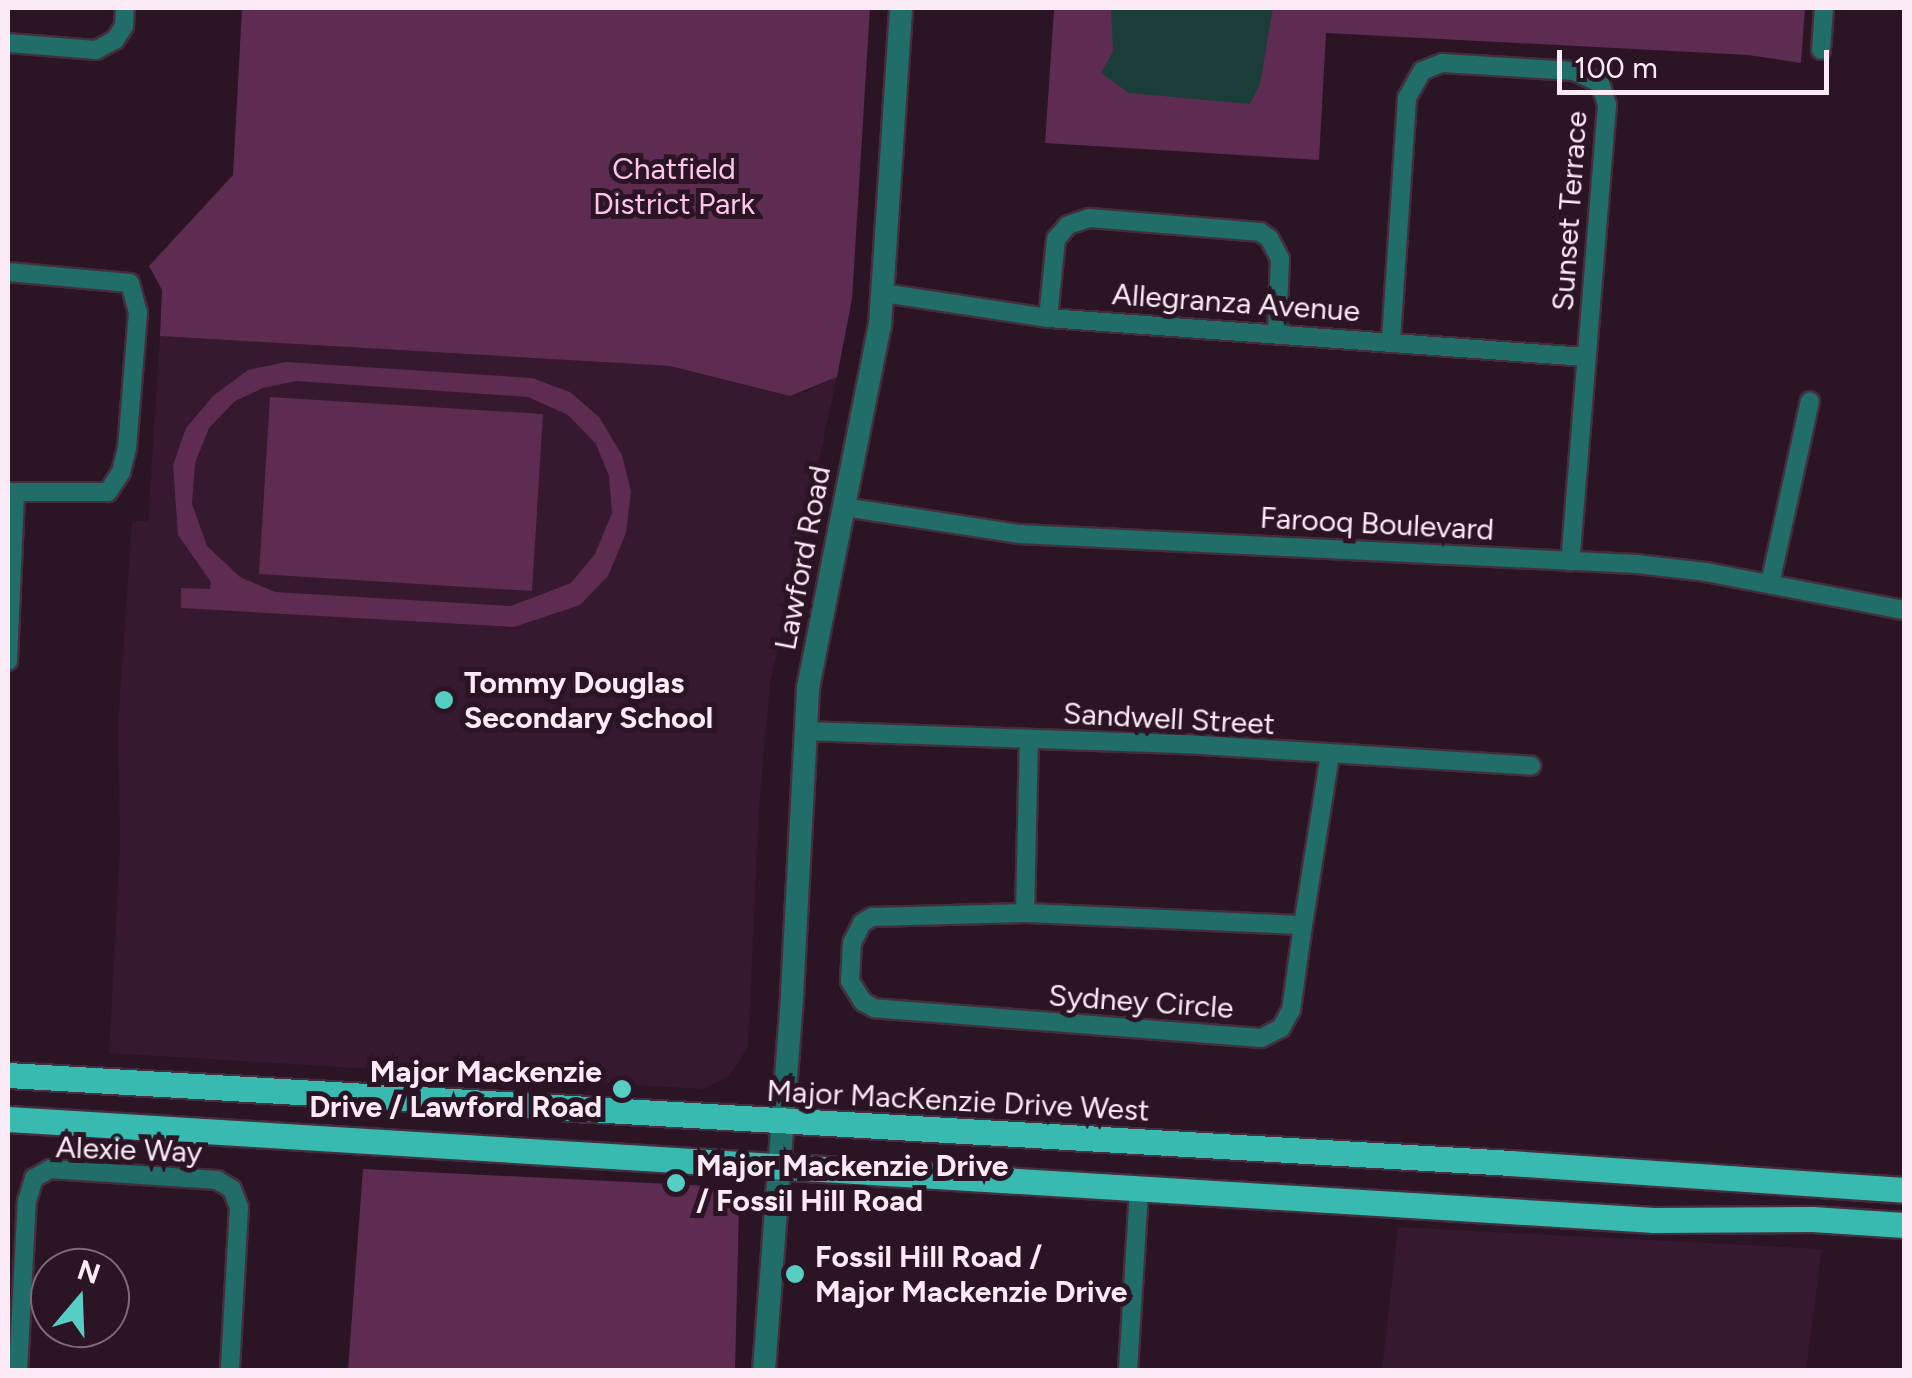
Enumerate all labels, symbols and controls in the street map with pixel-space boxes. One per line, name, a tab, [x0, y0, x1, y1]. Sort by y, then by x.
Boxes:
scale bar	[1562, 30, 1834, 92]
text: 100 m	[1574, 49, 1658, 86]
street label: Sunset Terrace	[1545, 110, 1595, 312]
park label: Chatfield District Park	[593, 151, 755, 222]
street label: Allegranza Avenue	[1111, 276, 1361, 330]
street label: Lawford Road	[768, 463, 838, 653]
street label: Farooq Boulevard	[1259, 500, 1495, 548]
place label: Tommy Douglas Secondary School	[464, 665, 713, 736]
marker: Tommy Douglas Secondary School	[433, 689, 455, 711]
street label: Sandwell Street	[1062, 695, 1276, 743]
street label: Sydney Circle	[1047, 978, 1235, 1026]
place label: Major Mackenzie Drive / Lawford Road	[309, 1054, 602, 1124]
street label: Major MacKenzie Drive West	[766, 1073, 1150, 1129]
marker: Major Mackenzie Drive / Lawford Road	[611, 1078, 633, 1100]
street label: Alexie Way	[55, 1129, 203, 1171]
place label: Major Mackenzie Drive / Fossil Hill Road	[696, 1148, 1008, 1218]
marker: Major Mackenzie Drive / Fossil Hill Road	[665, 1172, 687, 1194]
place label: Fossil Hill Road / Major Mackenzie Drive	[815, 1239, 1127, 1310]
north arrow	[30, 1248, 130, 1348]
text: N	[73, 1252, 105, 1291]
marker: Fossil Hill Road / Major Mackenzie Drive	[784, 1263, 806, 1285]

